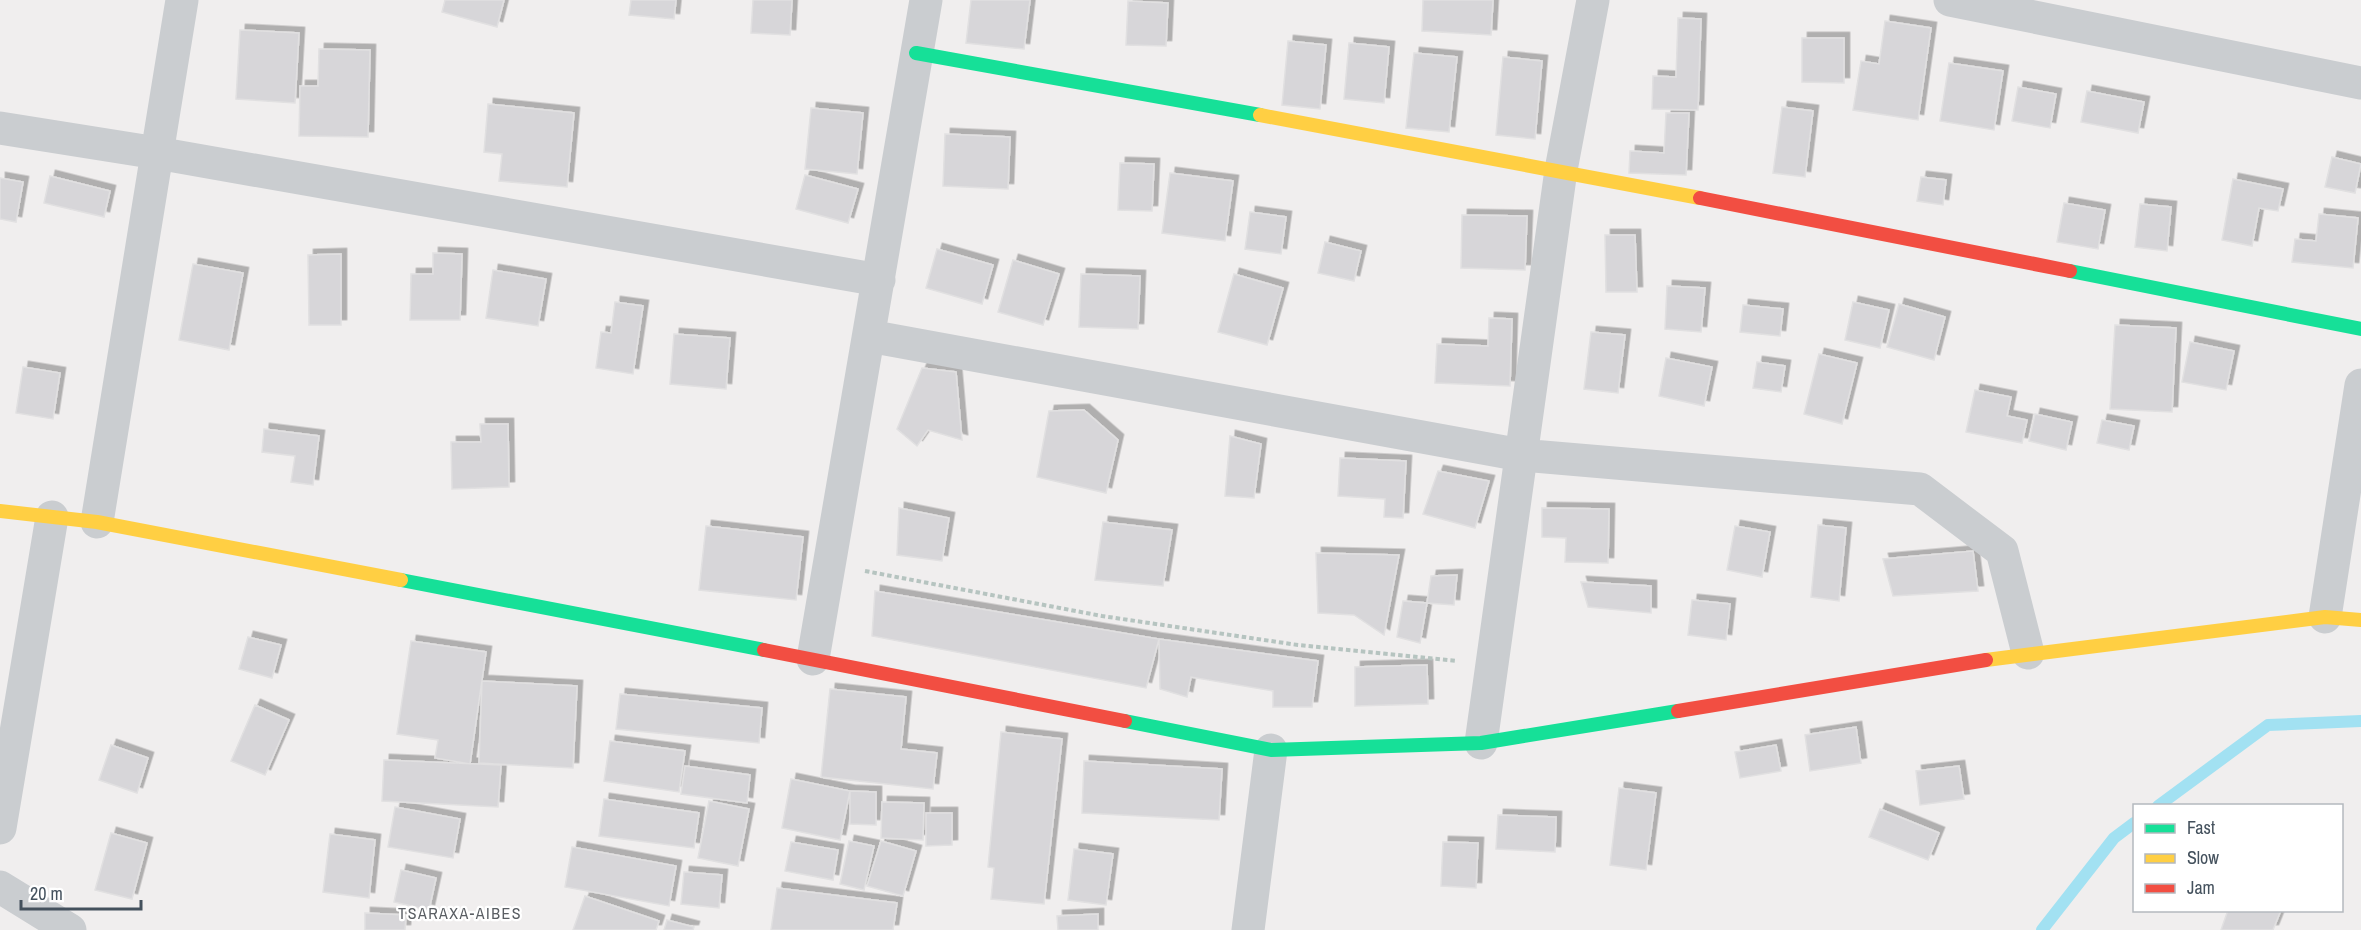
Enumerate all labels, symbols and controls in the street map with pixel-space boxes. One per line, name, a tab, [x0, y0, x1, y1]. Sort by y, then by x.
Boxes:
legend	[2133, 804, 2343, 912]
text: Fast	[2187, 815, 2215, 840]
text: Slow	[2187, 845, 2219, 870]
scale bar	[21, 873, 141, 911]
text: Jam	[2187, 875, 2215, 900]
text: 20 m	[30, 881, 63, 906]
district label: TSARAXA-AIBES	[398, 902, 522, 924]

